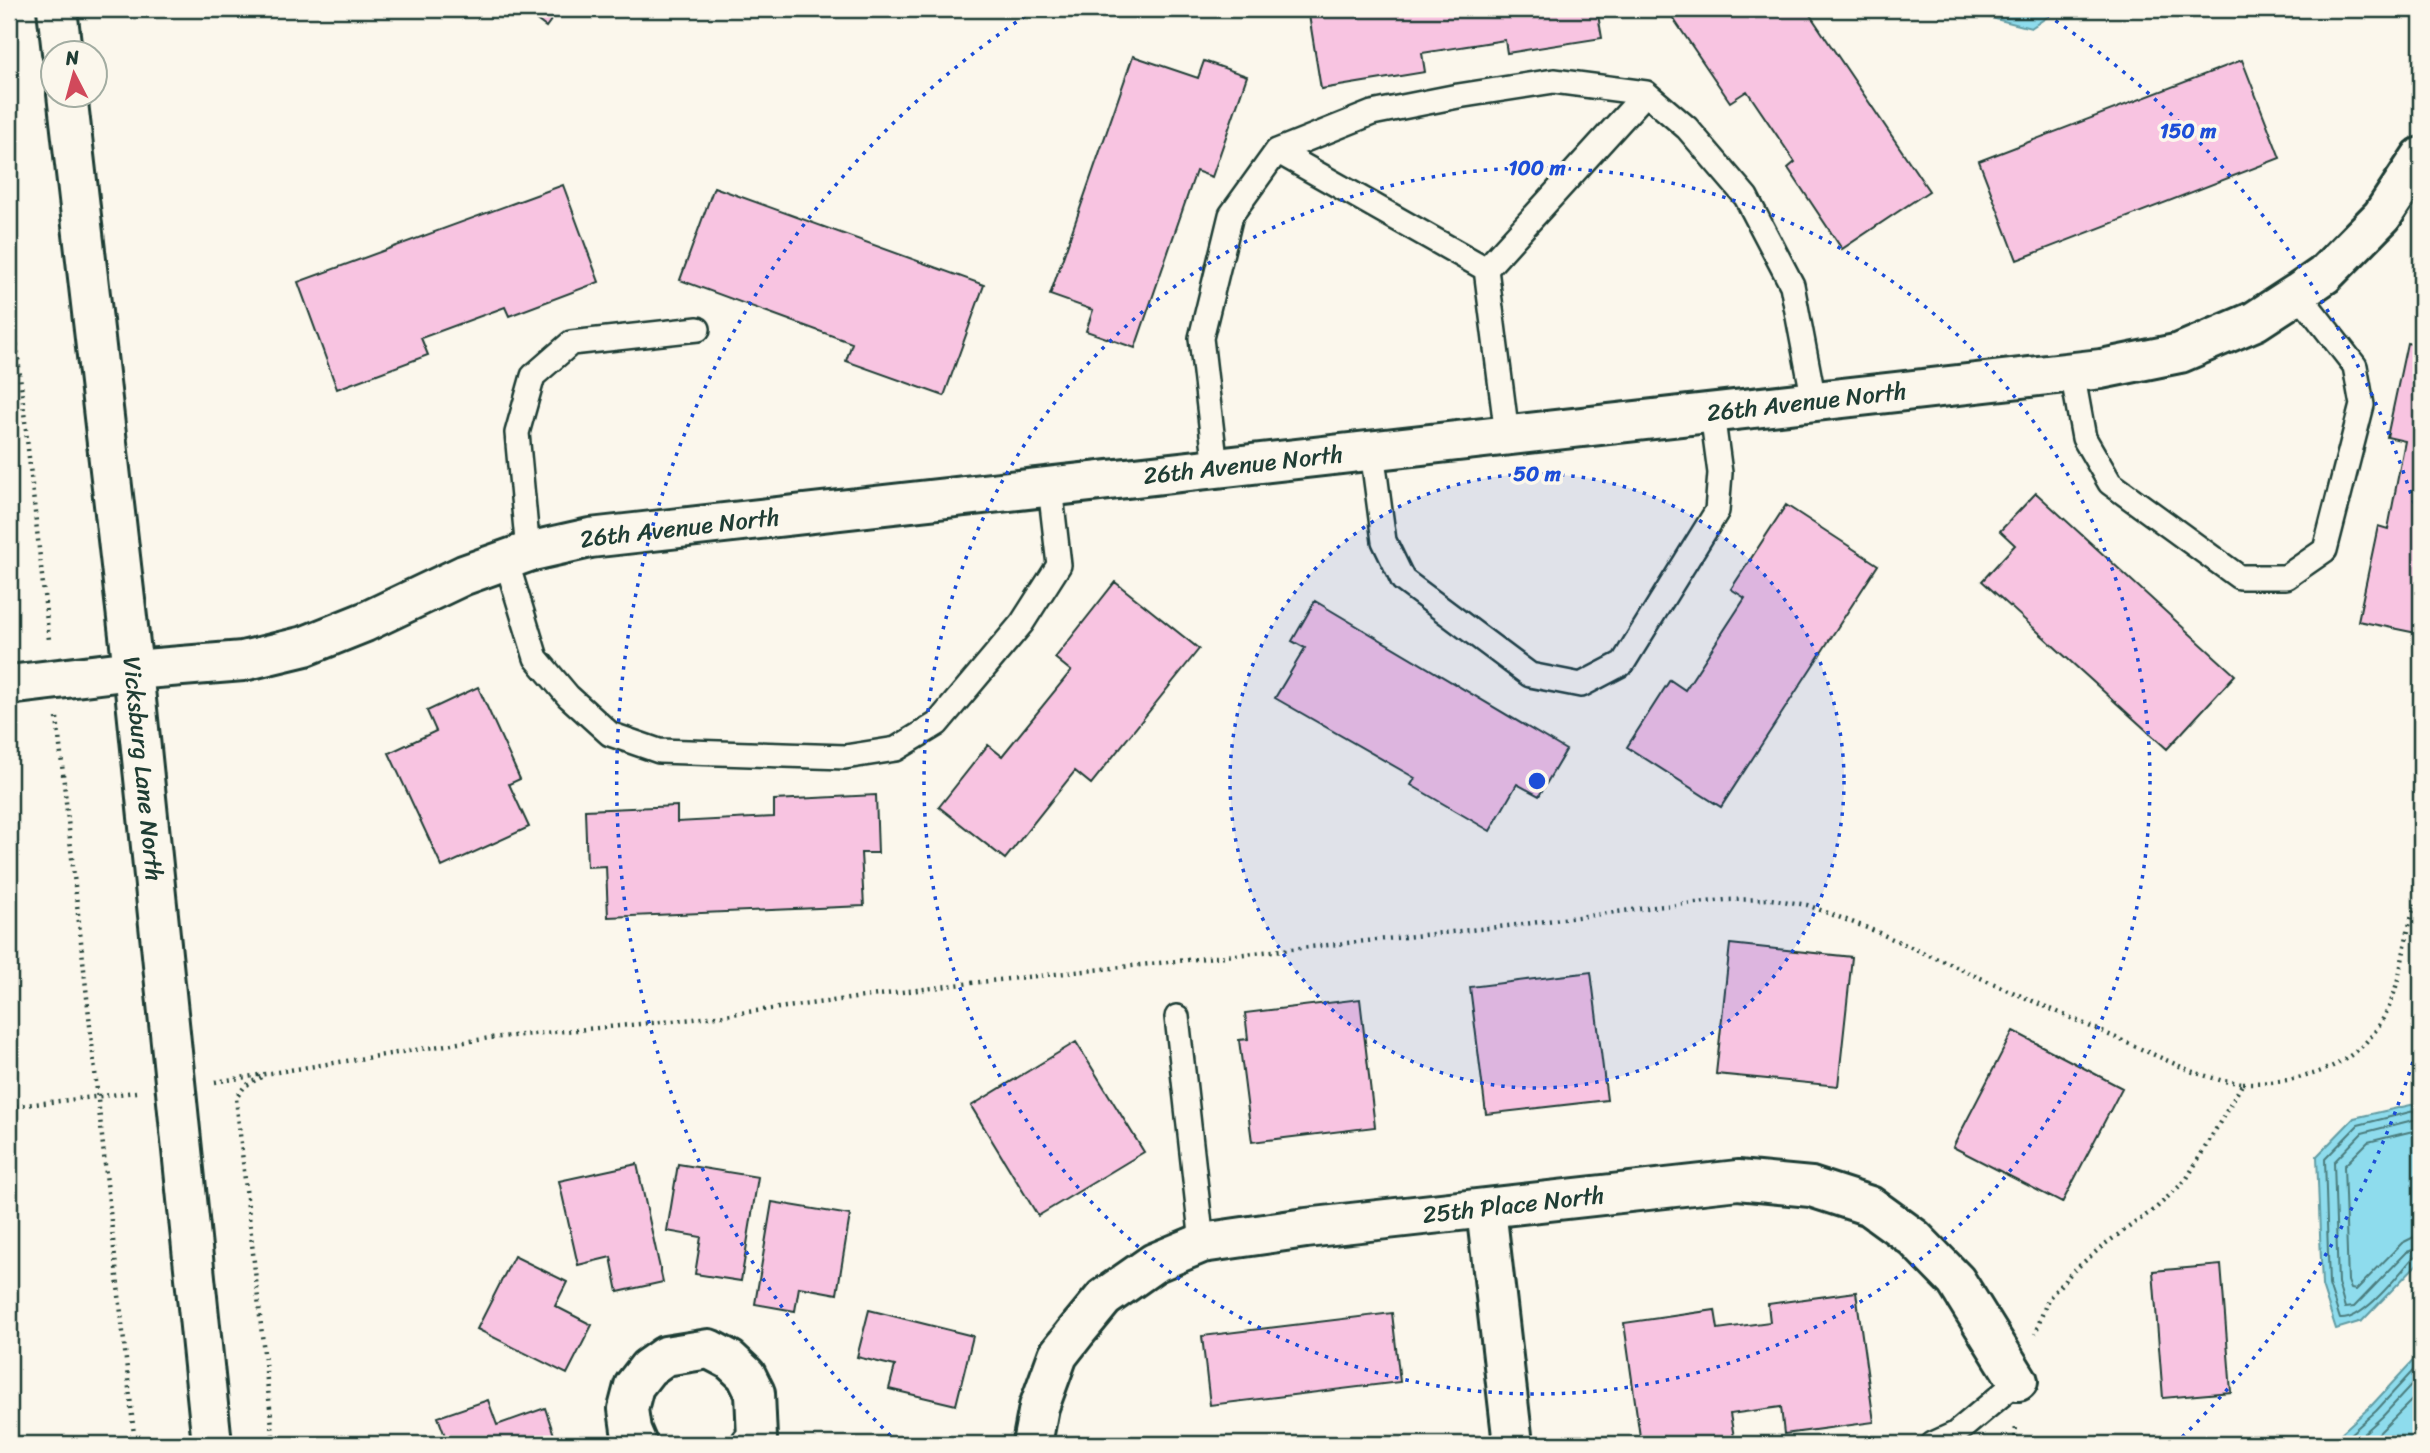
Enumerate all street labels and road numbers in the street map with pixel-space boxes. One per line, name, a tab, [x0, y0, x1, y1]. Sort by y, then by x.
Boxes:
street label: 26th Avenue North	[1705, 370, 1909, 434]
street label: 26th Avenue North	[1141, 433, 1345, 497]
street label: 26th Avenue North	[575, 496, 782, 561]
street label: Vicksburg Lane North	[111, 654, 175, 883]
street label: 25th Place North	[1420, 1174, 1607, 1236]

